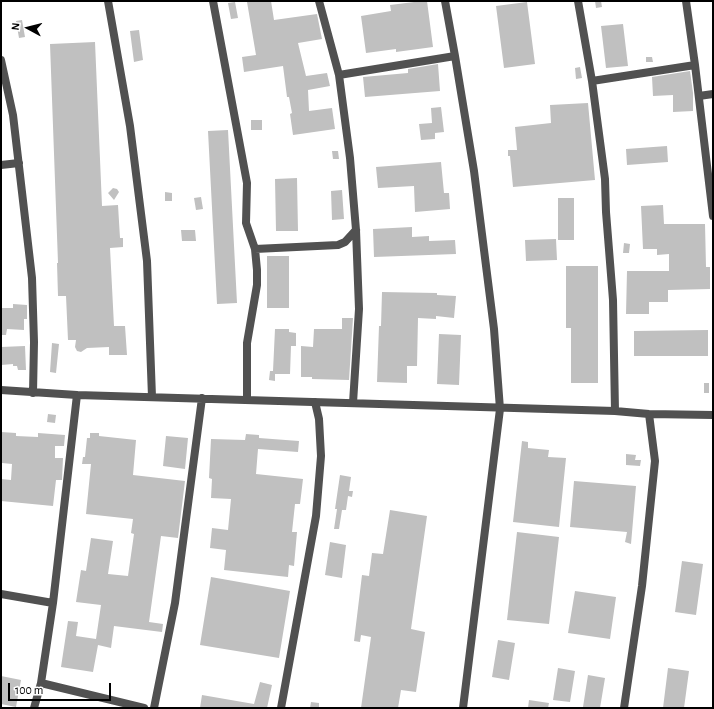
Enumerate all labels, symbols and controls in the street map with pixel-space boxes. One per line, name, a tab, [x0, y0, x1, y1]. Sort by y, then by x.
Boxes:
north arrow	[8, 8, 48, 48]
text: N	[10, 22, 22, 31]
scale bar	[10, 675, 113, 701]
text: 100 m	[15, 684, 43, 696]

